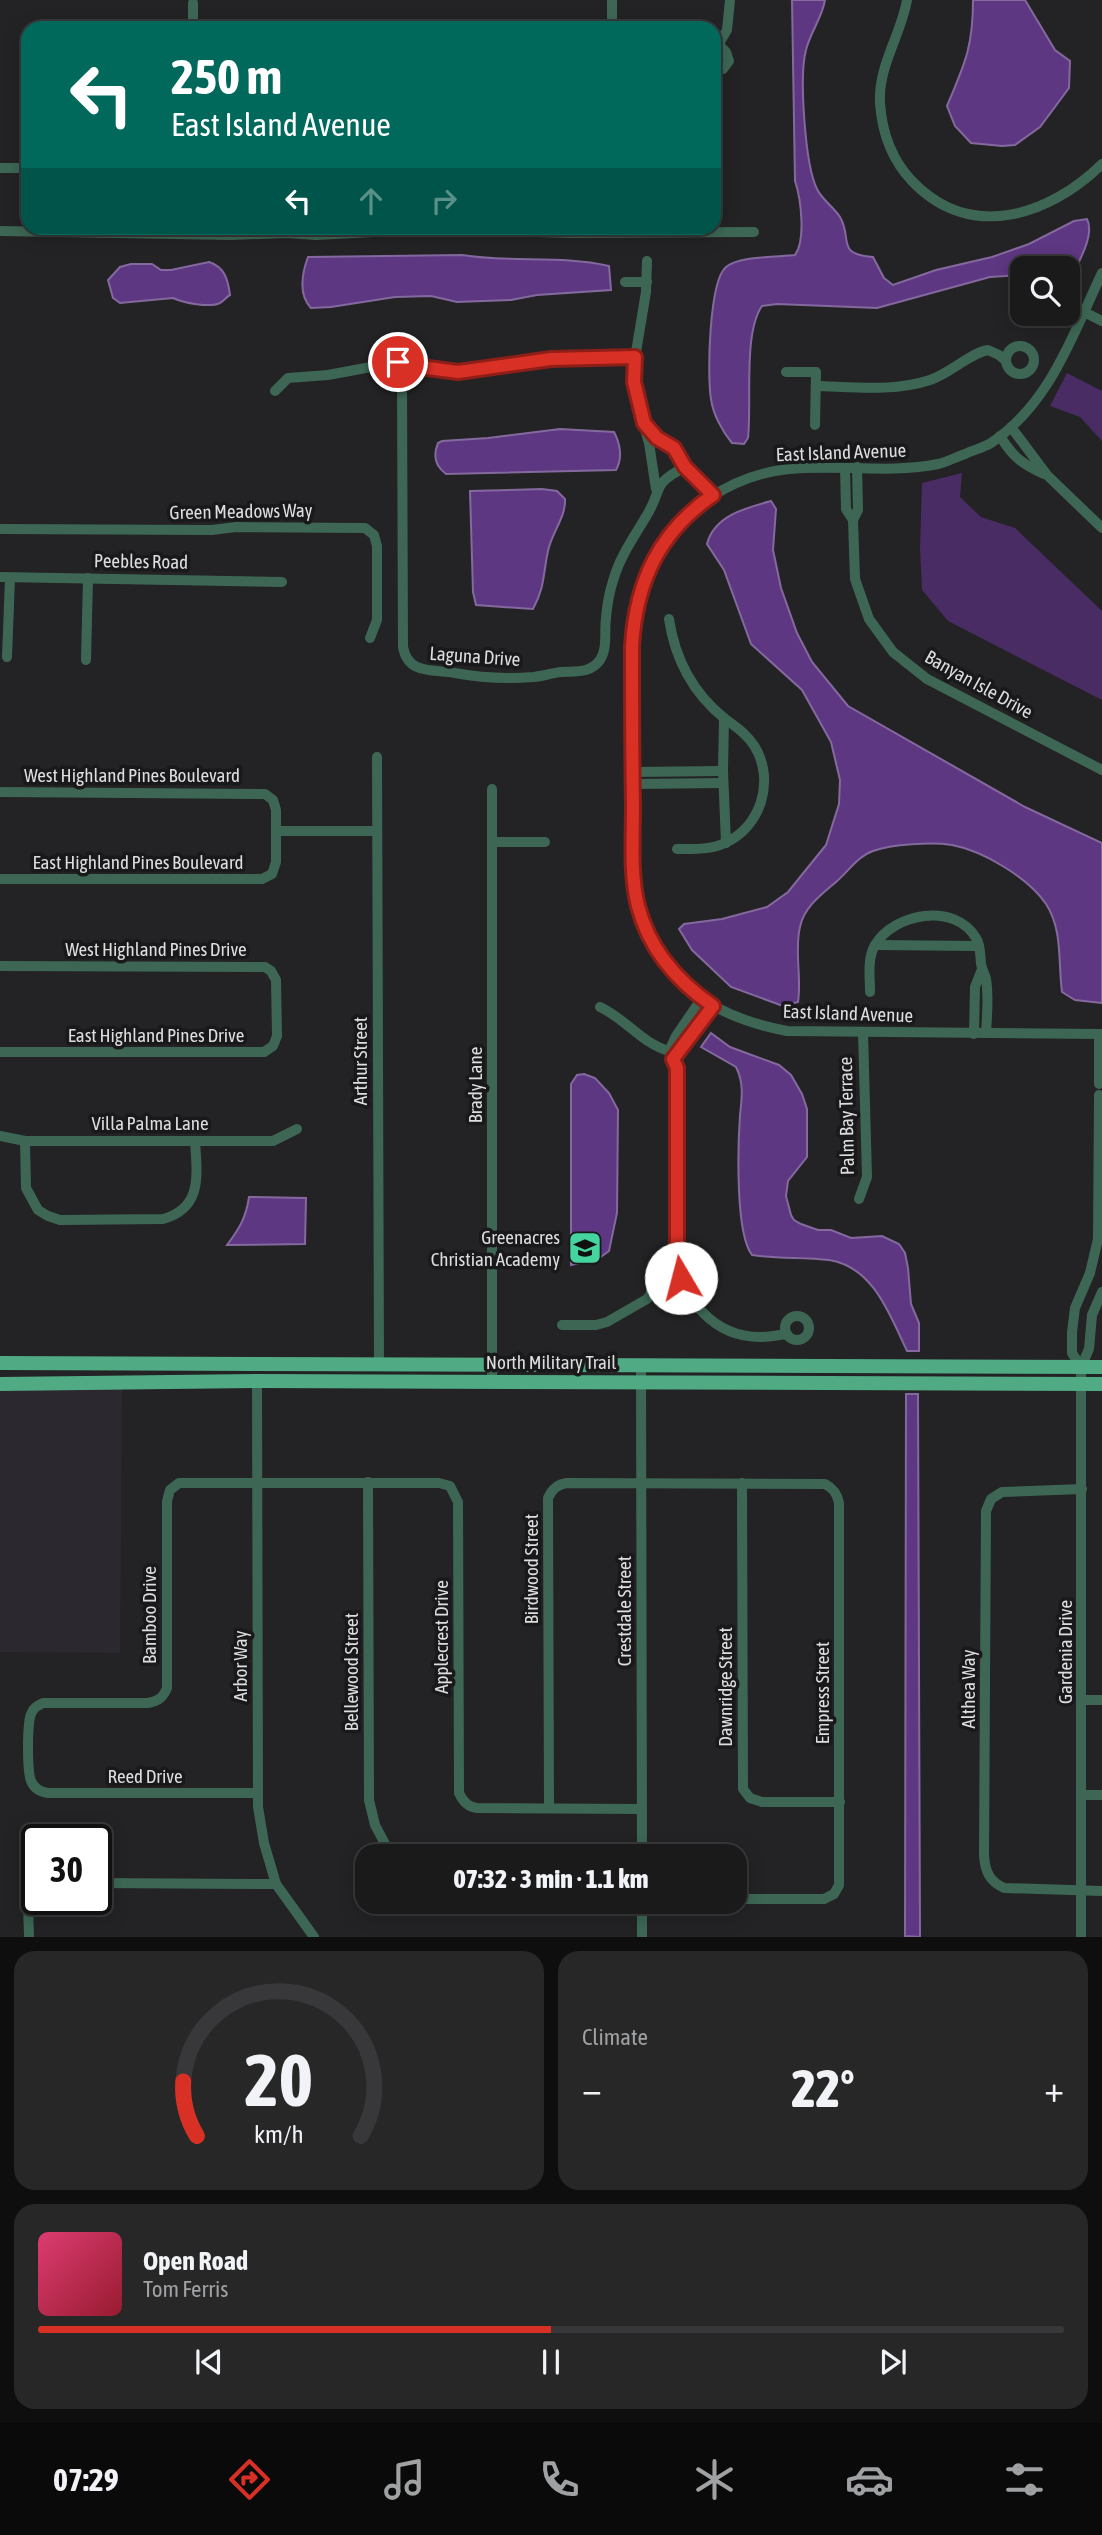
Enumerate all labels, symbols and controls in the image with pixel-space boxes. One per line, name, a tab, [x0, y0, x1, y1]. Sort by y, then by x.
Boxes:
text: 250 m	[171, 48, 282, 104]
icon: left	[56, 49, 147, 140]
text: East Island Avenue	[171, 106, 391, 143]
icon: left	[279, 182, 317, 220]
icon: ahead	[352, 182, 390, 220]
icon: right	[425, 182, 463, 220]
map controls	[1010, 256, 1080, 326]
button: search	[1010, 256, 1080, 326]
pin	[368, 332, 428, 392]
icon: arrive	[379, 343, 417, 381]
street label: East Island Avenue	[775, 439, 907, 465]
street label: Green Meadows Way	[169, 499, 313, 523]
street label: Peebles Road	[94, 549, 188, 573]
street label: Laguna Drive	[429, 642, 521, 670]
street label: Banyan Isle Drive	[921, 645, 1037, 723]
street label: West Highland Pines Boulevard	[24, 764, 240, 786]
street label: East Highland Pines Boulevard	[32, 851, 244, 873]
street label: West Highland Pines Drive	[65, 938, 247, 960]
street label: East Island Avenue	[782, 1000, 914, 1026]
street label: Arthur Street	[349, 1017, 371, 1105]
street label: East Highland Pines Drive	[68, 1024, 244, 1046]
street label: Brady Lane	[464, 1047, 486, 1123]
street label: Palm Bay Terrace	[834, 1057, 858, 1175]
street label: Villa Palma Lane	[91, 1112, 209, 1134]
place label: Greenacres Christian Academy	[431, 1226, 560, 1270]
school or university icon: Greenacres Christian Academy	[566, 1229, 604, 1267]
position arrow	[644, 1241, 718, 1315]
street label: North Military Trail	[486, 1351, 616, 1373]
street label: Birdwood Street	[520, 1514, 542, 1624]
street label: Crestdale Street	[613, 1556, 635, 1666]
street label: Bamboo Drive	[138, 1566, 160, 1664]
street label: Applecrest Drive	[430, 1580, 452, 1694]
street label: Gardenia Drive	[1054, 1600, 1076, 1704]
street label: Bellewood Street	[340, 1613, 362, 1731]
street label: Dawnridge Street	[714, 1627, 736, 1747]
street label: Arbor Way	[229, 1630, 251, 1701]
street label: Empress Street	[811, 1642, 833, 1744]
street label: Althea Way	[957, 1649, 979, 1728]
street label: Reed Drive	[107, 1765, 183, 1787]
speed limit sign: 30	[21, 1824, 112, 1915]
text: 07:32 · 3 min · 1.1 km	[454, 1864, 648, 1894]
text: Climate	[582, 2024, 648, 2050]
text: 20	[245, 2039, 313, 2122]
text: 22°	[791, 2058, 855, 2118]
text: −	[582, 2067, 602, 2110]
text: +	[1044, 2067, 1064, 2110]
text: km/h	[254, 2120, 304, 2148]
text: Open Road	[143, 2246, 248, 2276]
text: Tom Ferris	[143, 2276, 228, 2302]
icon: previous	[190, 2343, 228, 2381]
icon: pause	[532, 2343, 570, 2381]
icon: next	[874, 2343, 912, 2381]
icon: directions	[225, 2455, 274, 2504]
icon: music	[380, 2455, 429, 2504]
icon: phone	[535, 2455, 584, 2504]
icon: climate	[690, 2455, 739, 2504]
icon: car	[845, 2455, 894, 2504]
icon: filters	[1000, 2455, 1049, 2504]
text: 07:29	[53, 2461, 119, 2498]

